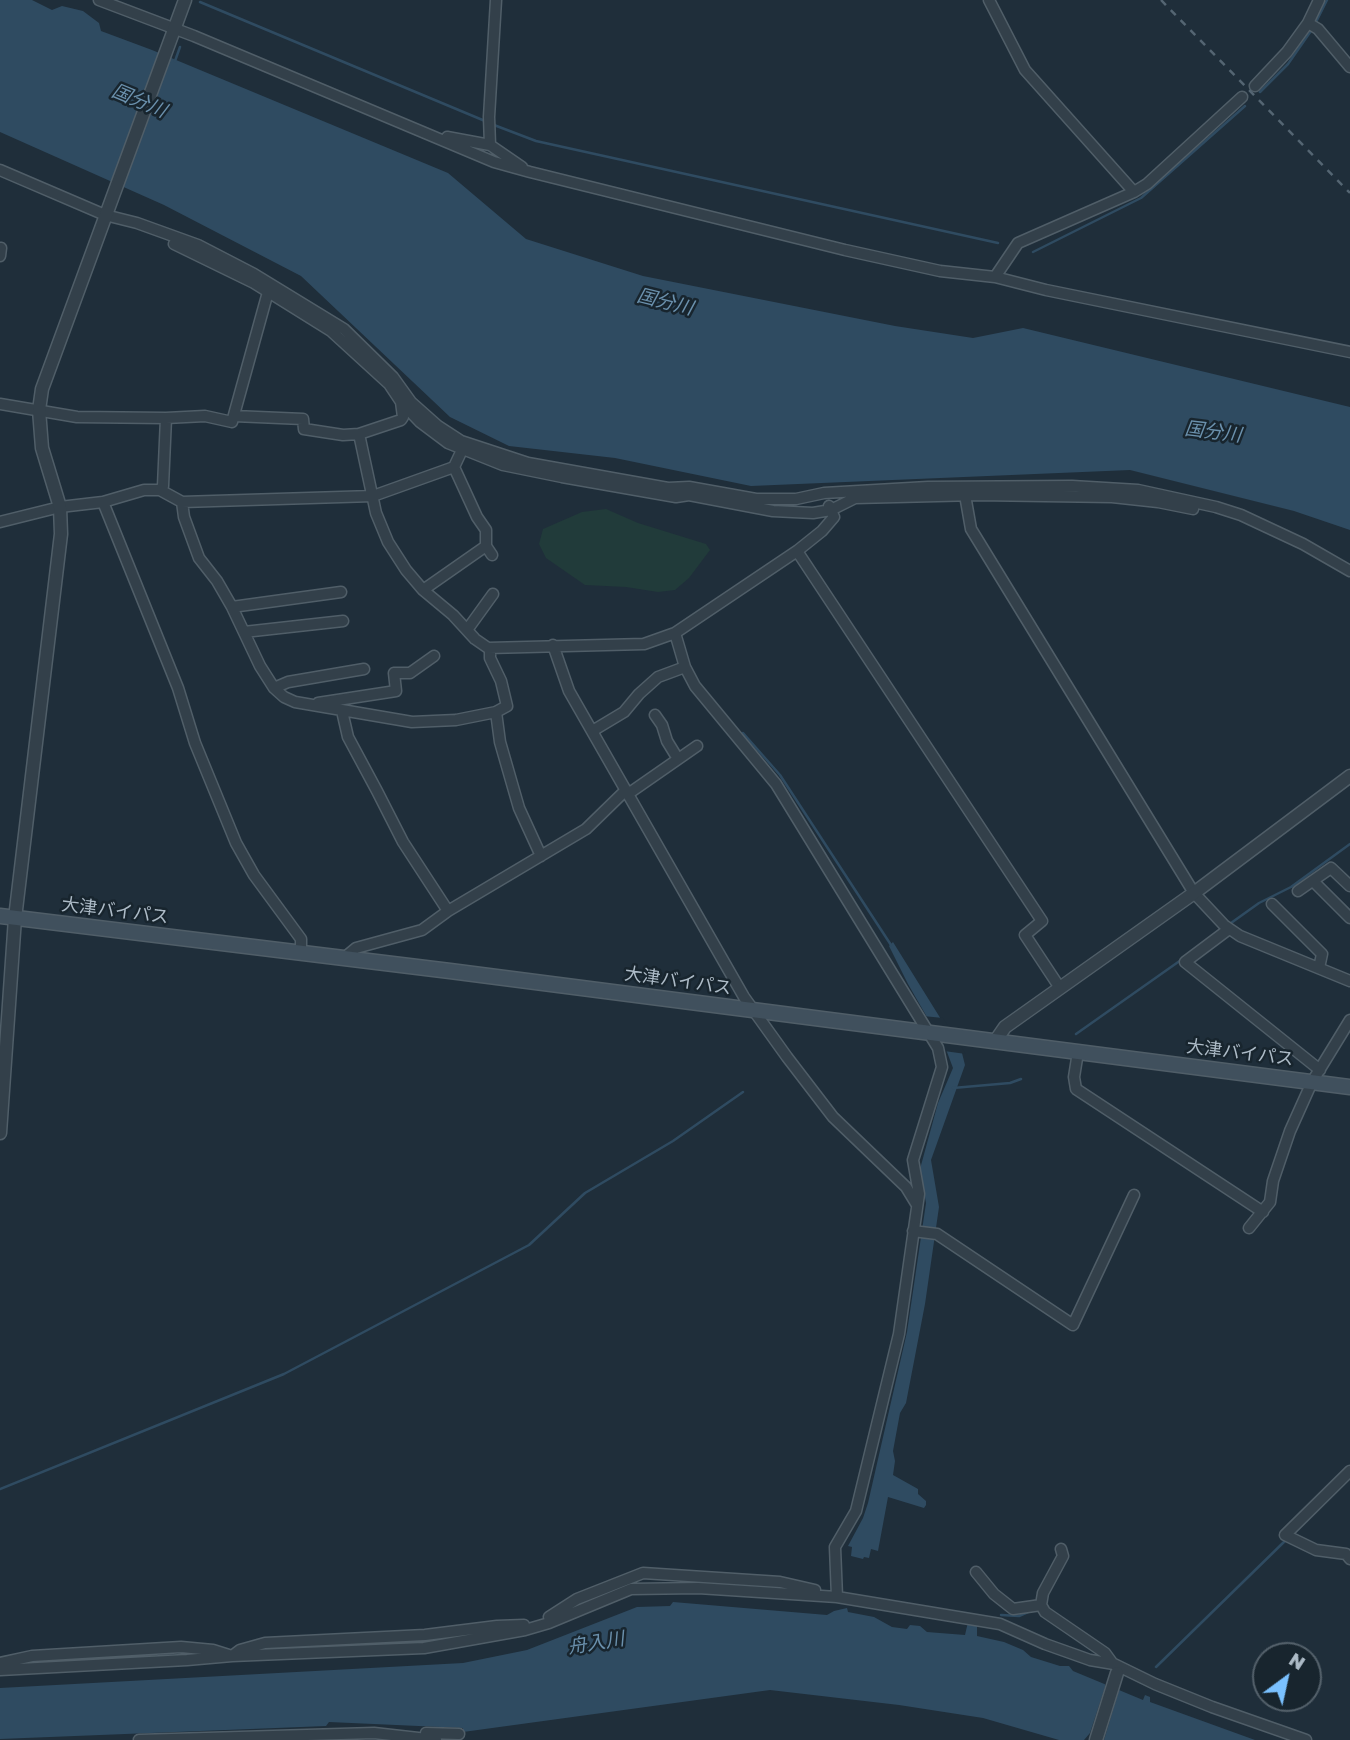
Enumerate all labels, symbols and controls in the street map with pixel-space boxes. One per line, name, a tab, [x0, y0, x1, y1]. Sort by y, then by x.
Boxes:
water label: 国分川	[108, 79, 170, 123]
water label: 国分川	[635, 284, 695, 320]
water label: 国分川	[1183, 417, 1243, 447]
street label: 大津バイパス	[60, 894, 170, 928]
street label: 大津バイパス	[623, 963, 733, 999]
street label: 大津バイパス	[1185, 1036, 1295, 1070]
water label: 舟入川	[566, 1627, 626, 1659]
north arrow	[1252, 1642, 1322, 1712]
text: N	[1285, 1647, 1310, 1674]

